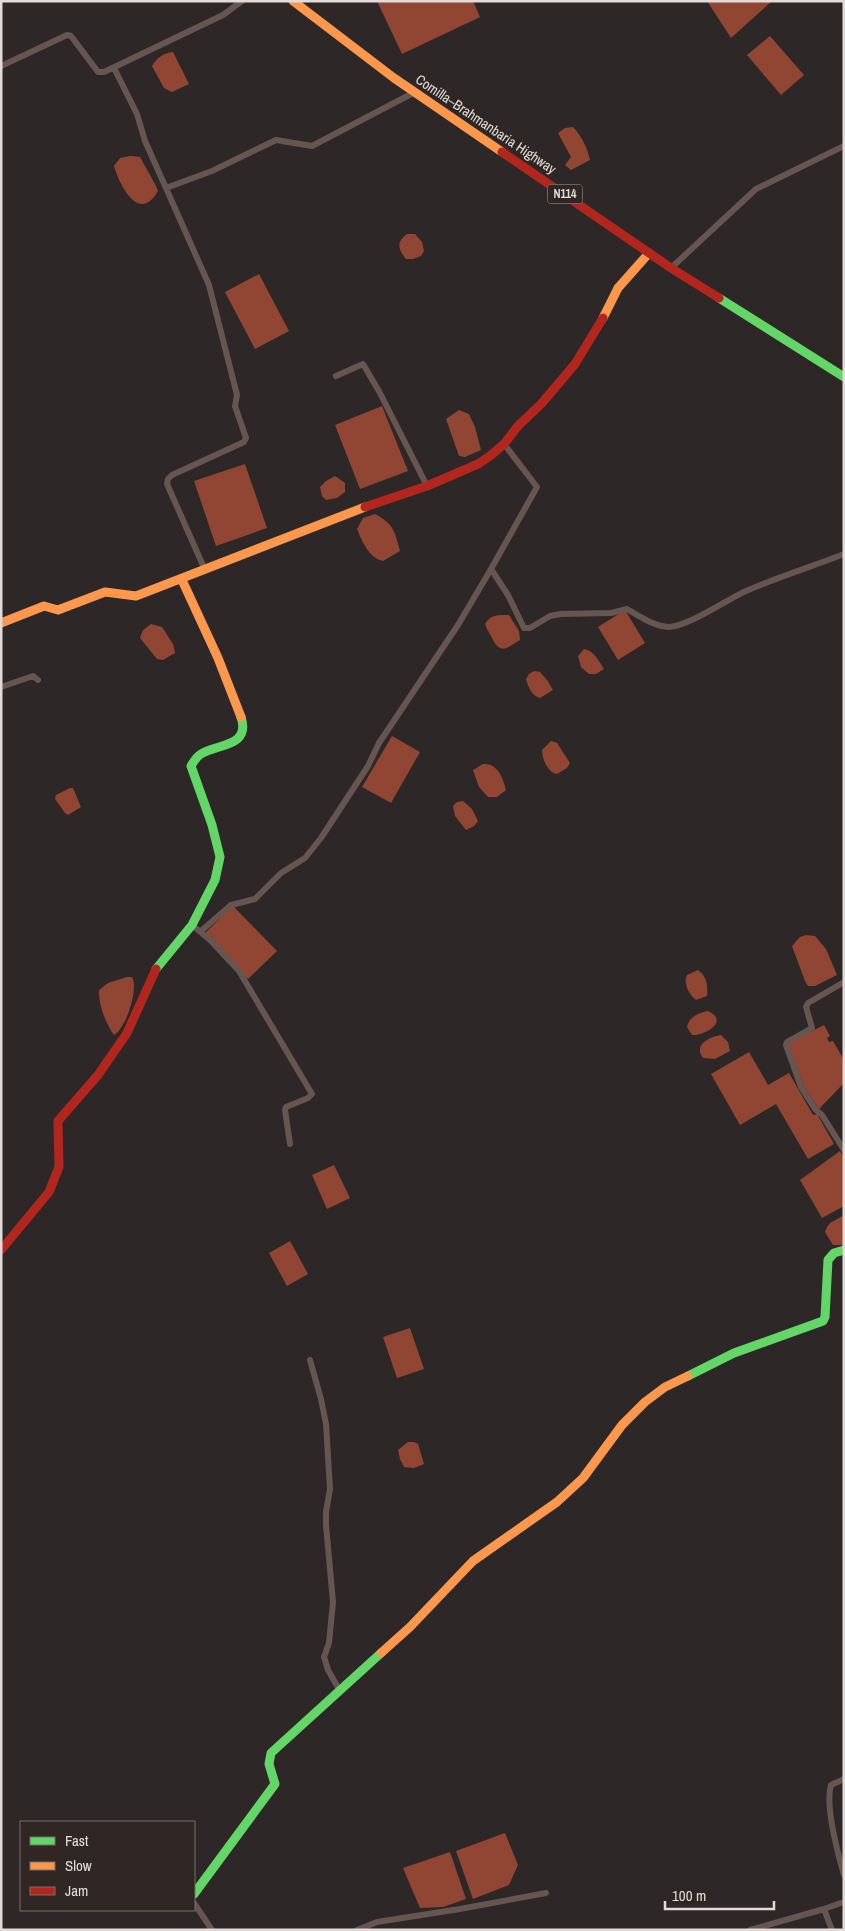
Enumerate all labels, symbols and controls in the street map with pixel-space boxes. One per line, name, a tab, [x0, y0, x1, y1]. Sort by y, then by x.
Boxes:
street label: Comilla–Brahmanbaria Highway	[412, 70, 560, 178]
road number: N114	[548, 184, 582, 203]
legend	[20, 1821, 195, 1911]
text: Fast	[65, 1830, 89, 1851]
text: Slow	[65, 1855, 92, 1876]
scale bar	[665, 1878, 774, 1910]
text: Jam	[65, 1880, 88, 1901]
text: 100 m	[672, 1885, 706, 1906]

